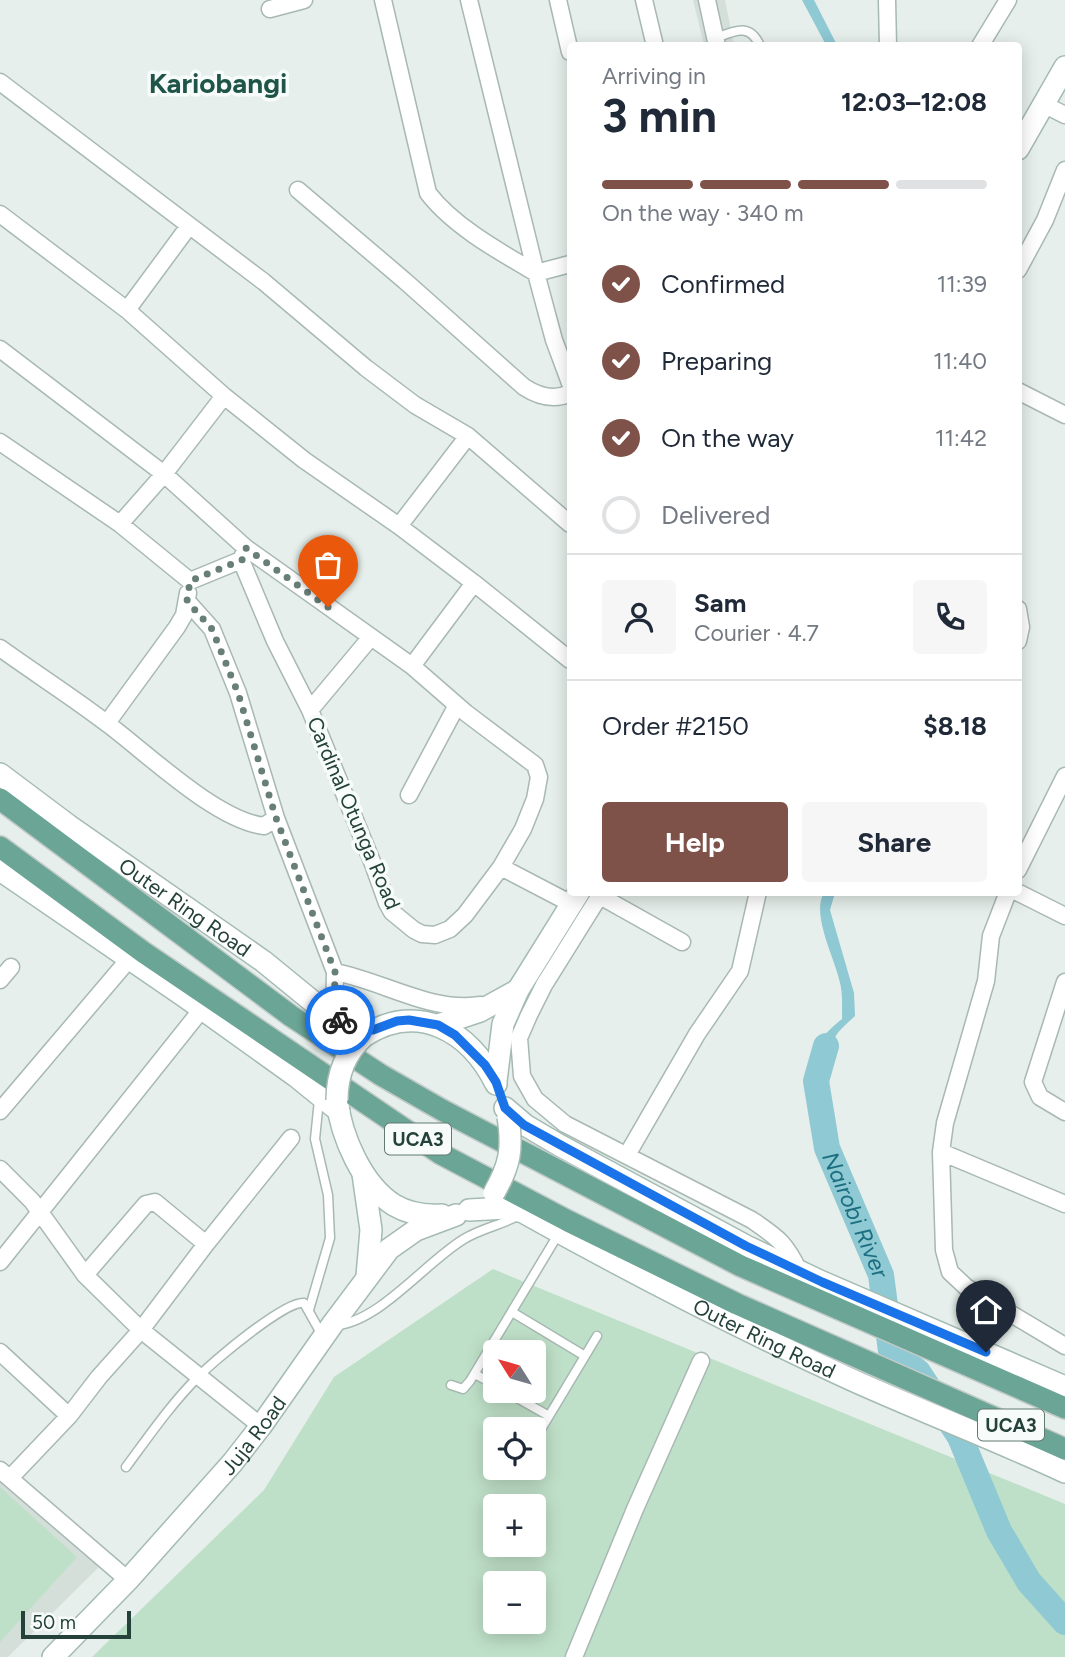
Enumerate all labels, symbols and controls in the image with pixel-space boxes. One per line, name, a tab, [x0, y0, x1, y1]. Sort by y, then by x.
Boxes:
text: Arriving in	[602, 62, 706, 90]
district label: Kariobangi	[149, 66, 287, 100]
text: 12:03–12:08	[841, 86, 987, 118]
text: 3 min	[602, 88, 717, 144]
text: On the way · 340 m	[602, 199, 804, 227]
icon: check	[602, 265, 640, 303]
text: Confirmed	[661, 268, 785, 300]
text: 11:39	[937, 270, 987, 298]
icon: check	[602, 342, 640, 380]
text: Preparing	[661, 345, 772, 377]
text: 11:40	[933, 347, 987, 375]
icon: check	[602, 419, 640, 457]
text: On the way	[661, 422, 794, 454]
text: 11:42	[935, 424, 987, 452]
text: Delivered	[661, 499, 770, 531]
pin	[298, 535, 358, 607]
icon: bag	[309, 546, 347, 584]
button: person	[602, 580, 676, 654]
button: phone	[913, 580, 987, 654]
text: Sam	[694, 587, 746, 619]
text: Courier · 4.7	[694, 619, 819, 647]
text: Order #2150	[602, 710, 749, 742]
text: $8.18	[923, 710, 987, 742]
street label: Cardinal Otunga Road	[302, 713, 406, 913]
button: Help	[602, 802, 788, 882]
button: Share	[802, 802, 987, 882]
street label: Outer Ring Road	[114, 852, 256, 961]
courier	[305, 985, 375, 1055]
icon: bike	[321, 1001, 359, 1039]
road number: UCA3	[385, 1124, 451, 1154]
water label: Nairobi River	[816, 1148, 895, 1283]
pin	[956, 1280, 1016, 1352]
icon: home	[967, 1291, 1005, 1329]
street label: Outer Ring Road	[689, 1293, 840, 1383]
north arrow	[483, 1340, 546, 1404]
map controls	[483, 1340, 546, 1634]
street label: Juja Road	[215, 1391, 291, 1480]
road number: UCA3	[978, 1410, 1044, 1441]
button: locate	[483, 1417, 546, 1480]
button: +	[483, 1494, 546, 1557]
button: −	[483, 1571, 546, 1634]
scale bar	[21, 1608, 131, 1640]
text: 50 m	[32, 1611, 76, 1634]

